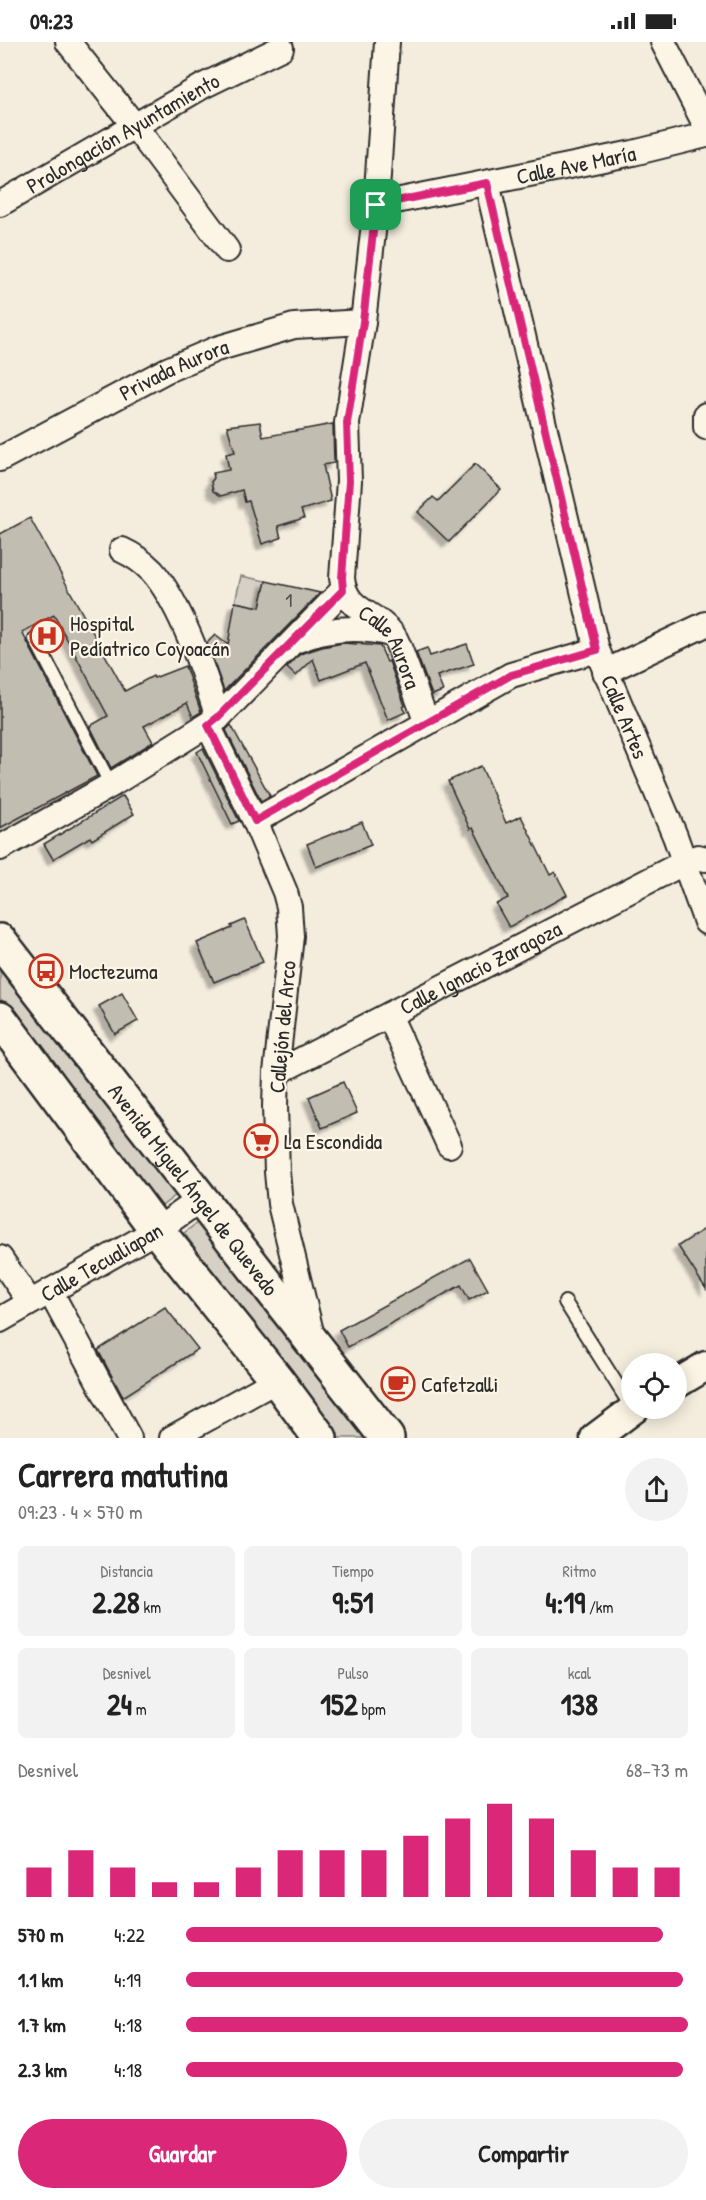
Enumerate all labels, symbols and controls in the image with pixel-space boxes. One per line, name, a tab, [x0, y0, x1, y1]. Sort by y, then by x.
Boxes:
text: 09:23	[30, 6, 73, 36]
street label: Prolongación Ayuntamiento	[21, 65, 224, 201]
street label: Calle Ave María	[514, 138, 639, 191]
pin	[350, 179, 401, 230]
icon: arrive	[359, 188, 392, 221]
street label: Privada Aurora	[114, 331, 232, 408]
house number: 1	[285, 586, 293, 613]
street label: Calle Aurora	[353, 597, 428, 693]
place label: Hospital Pedíatrico Coyoacán	[70, 608, 230, 663]
hospital icon: Hospital Pedíatrico Coyoacán	[29, 618, 65, 654]
street label: Calle Artes	[594, 670, 656, 763]
street label: Calle Ignacio Zaragoza	[394, 913, 567, 1022]
bus stop icon: Moctezuma	[28, 953, 64, 989]
place label: Moctezuma	[69, 956, 158, 986]
street label: Callejón del Arco	[261, 959, 303, 1094]
street label: Avenida Miguel Ángel de Quevedo	[101, 1077, 286, 1302]
supermarket icon: La Escondida	[243, 1123, 279, 1159]
place label: La Escondida	[284, 1126, 382, 1156]
street label: Calle Tecualiapan	[35, 1215, 168, 1309]
map controls	[621, 1353, 687, 1419]
button: locate	[621, 1353, 687, 1419]
cafe icon: Cafetzalli	[380, 1366, 416, 1402]
place label: Cafetzalli	[421, 1369, 498, 1399]
text: Carrera matutina	[18, 1453, 227, 1497]
button: share	[625, 1458, 688, 1521]
text: 09:23 · 4 × 570 m	[18, 1498, 142, 1525]
text: Distancia	[100, 1560, 153, 1582]
text: Tiempo	[332, 1560, 374, 1582]
text: Ritmo	[562, 1560, 596, 1582]
text: 2.28	[92, 1582, 140, 1622]
text: 9:51	[332, 1582, 374, 1622]
text: 4:19	[545, 1582, 585, 1622]
text: km	[140, 1596, 161, 1618]
text: /km	[585, 1596, 613, 1618]
text: Desnivel	[103, 1662, 151, 1684]
text: Pulso	[338, 1662, 368, 1684]
text: kcal	[568, 1662, 591, 1684]
text: 24	[107, 1684, 132, 1724]
text: 152	[320, 1684, 358, 1724]
text: 138	[561, 1684, 598, 1724]
text: m	[132, 1698, 147, 1720]
text: bpm	[358, 1698, 386, 1720]
text: Desnivel	[18, 1756, 78, 1783]
text: 68–73 m	[626, 1756, 688, 1783]
text: 570 m	[18, 1921, 64, 1948]
text: 4:22	[114, 1921, 145, 1948]
text: 1.1 km	[18, 1966, 63, 1993]
text: 4:19	[114, 1966, 141, 1993]
text: 1.7 km	[18, 2011, 66, 2038]
text: 4:18	[114, 2011, 142, 2038]
text: 2.3 km	[18, 2056, 67, 2083]
text: 4:18	[114, 2056, 142, 2083]
button: Guardar	[18, 2119, 347, 2188]
button: Compartir	[359, 2119, 688, 2188]

